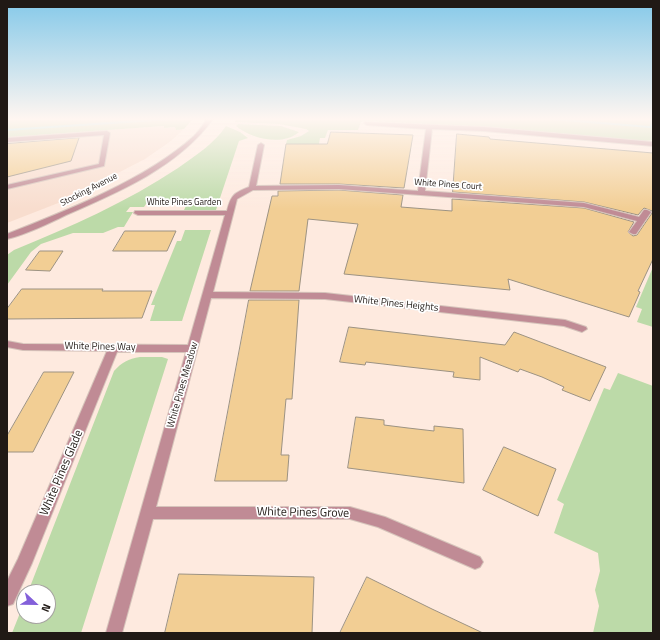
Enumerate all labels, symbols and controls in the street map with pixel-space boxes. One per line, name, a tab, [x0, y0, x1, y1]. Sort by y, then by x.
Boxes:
street label: Stocking Avenue	[59, 171, 119, 209]
street label: White Pines Court	[414, 177, 482, 193]
street label: White Pines Garden	[147, 198, 221, 208]
street label: White Pines Heights	[353, 294, 439, 314]
street label: White Pines Way	[64, 340, 136, 354]
street label: White Pines Meadow	[165, 341, 201, 429]
street label: White Pines Glade	[37, 428, 87, 518]
street label: White Pines Grove	[257, 505, 349, 521]
north arrow	[16, 584, 56, 624]
text: N	[37, 602, 55, 615]

